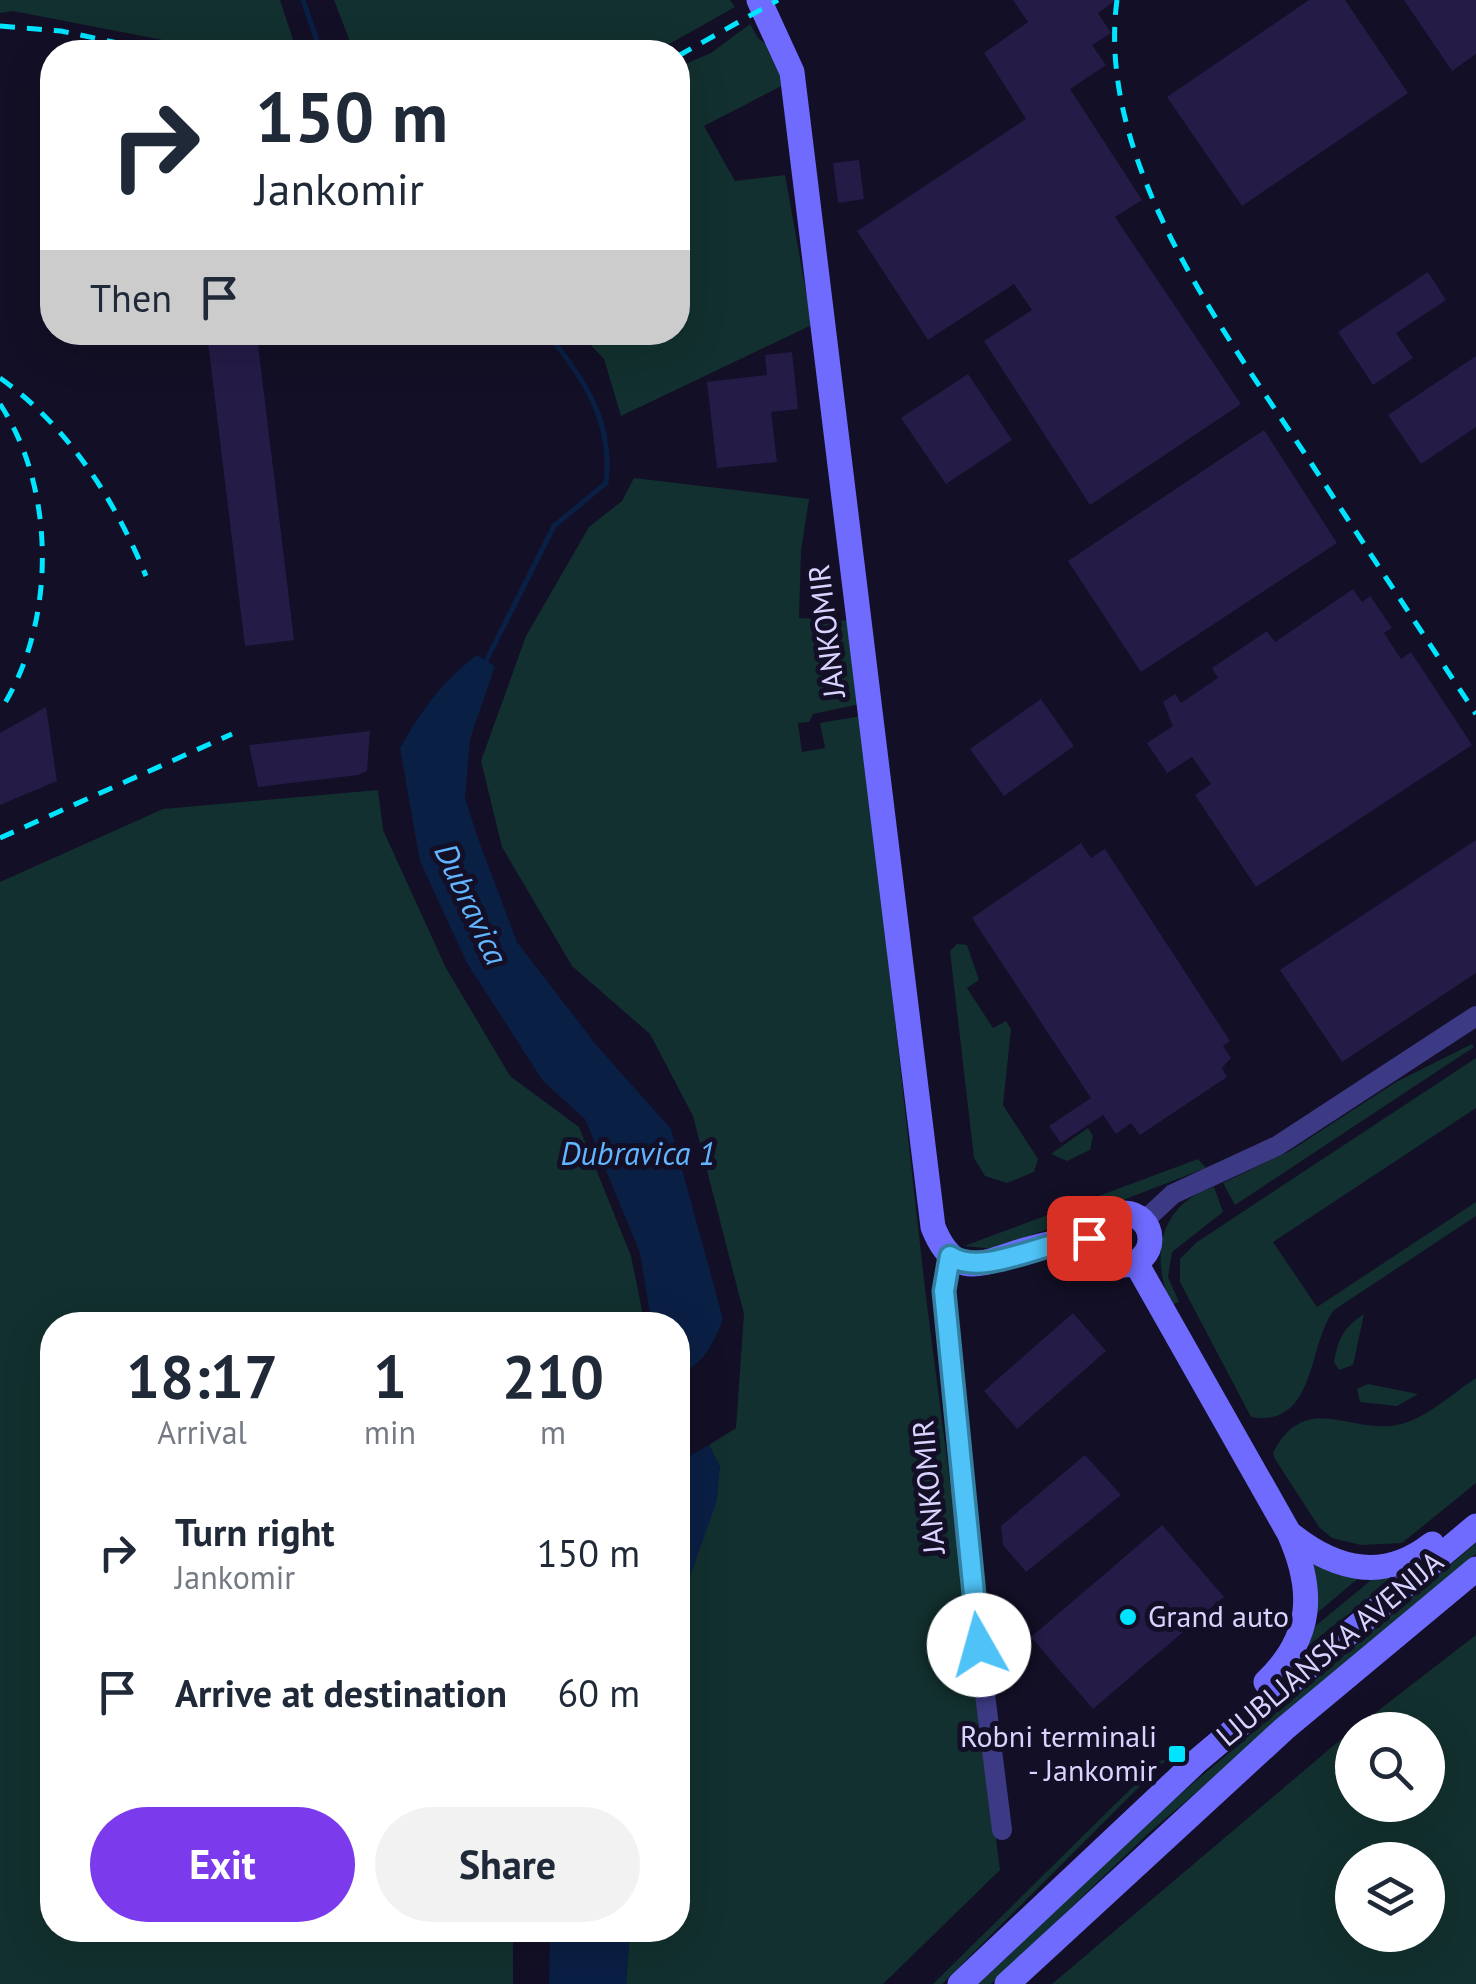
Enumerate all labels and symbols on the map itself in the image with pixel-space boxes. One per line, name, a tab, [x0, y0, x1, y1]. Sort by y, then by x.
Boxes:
street label: JANKOMIR	[798, 562, 853, 702]
water label: Dubravica	[425, 836, 519, 972]
water label: Dubravica 1	[561, 1132, 715, 1174]
pin	[1047, 1196, 1132, 1281]
street label: JANKOMIR	[902, 1419, 953, 1558]
street label: LJUBLJANSKA AVENIJA	[1208, 1541, 1451, 1754]
position arrow	[927, 1593, 1031, 1697]
place label: Grand auto	[1148, 1596, 1289, 1635]
marker: Grand auto	[1117, 1606, 1139, 1628]
place label: Robni terminali - Jankomir	[960, 1716, 1157, 1789]
marker: Robni terminali - Jankomir	[1166, 1743, 1188, 1765]

